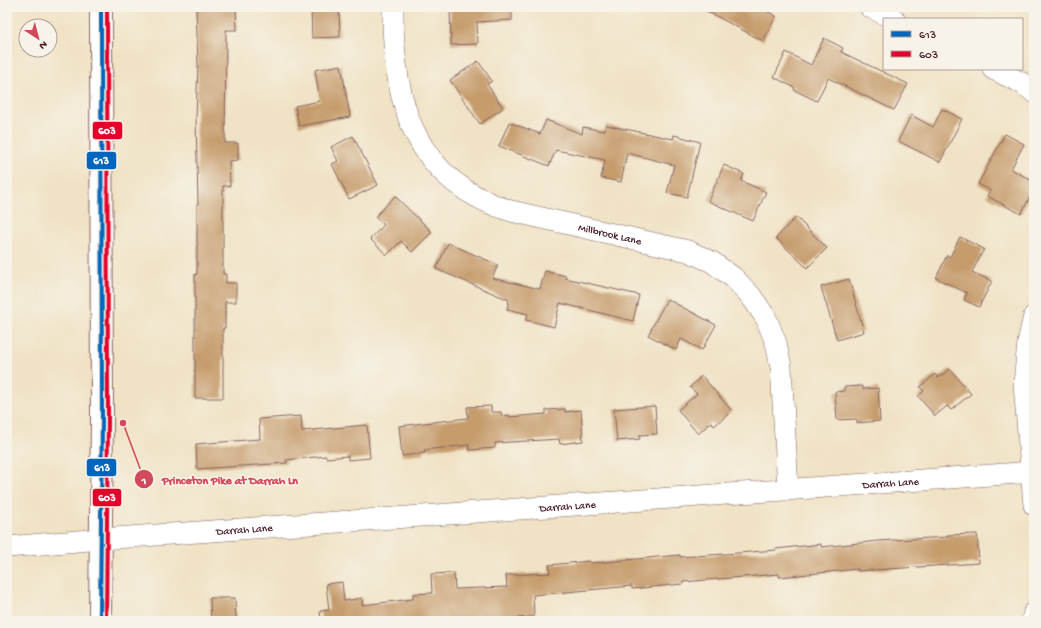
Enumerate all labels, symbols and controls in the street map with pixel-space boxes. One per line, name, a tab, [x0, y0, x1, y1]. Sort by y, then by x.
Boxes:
north arrow	[18, 18, 58, 58]
legend	[883, 18, 1023, 70]
text: 613	[919, 29, 936, 43]
text: N	[36, 38, 49, 51]
text: 603	[919, 49, 938, 63]
line badge: 603	[92, 121, 123, 140]
text: 603	[98, 126, 116, 138]
line badge: 613	[86, 151, 117, 170]
text: 613	[93, 156, 109, 168]
street label: Millbrook Lane	[577, 222, 643, 248]
line badge: 613	[86, 458, 117, 477]
text: 613	[94, 463, 110, 475]
callout: Princeton Pike at Darrah Ln	[134, 467, 306, 491]
text: 1	[141, 475, 147, 489]
text: Princeton Pike at Darrah Ln	[161, 475, 298, 489]
street label: Darrah Lane	[861, 476, 920, 492]
line badge: 603	[92, 488, 122, 507]
text: 603	[98, 493, 116, 505]
street label: Darrah Lane	[538, 499, 597, 516]
street label: Darrah Lane	[215, 523, 274, 539]

